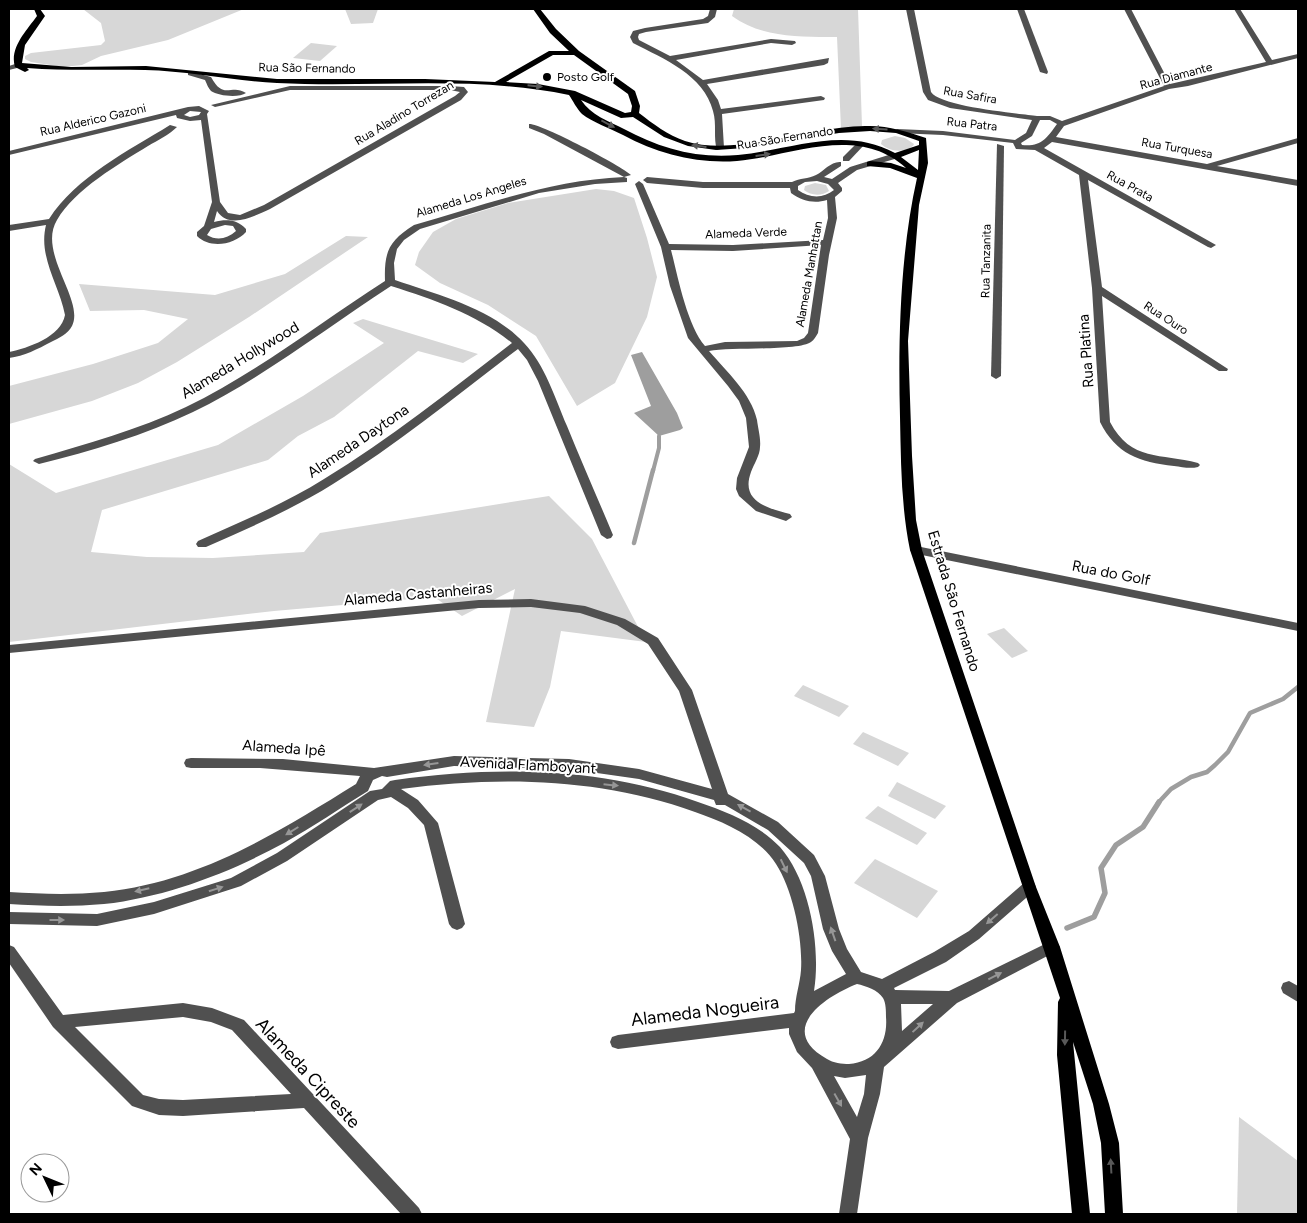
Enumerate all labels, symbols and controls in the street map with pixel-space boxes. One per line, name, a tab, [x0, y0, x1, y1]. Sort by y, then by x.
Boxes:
street label: Rua Diamante	[1138, 59, 1214, 92]
street label: Rua São Fernando	[258, 60, 356, 76]
place label: Posto Golf	[557, 70, 615, 84]
marker: Posto Golf	[541, 71, 553, 83]
street label: Rua Aladino Torrezan	[352, 78, 456, 148]
one-way arrow	[527, 83, 543, 91]
street label: Rua Safira	[942, 83, 998, 107]
street label: Rua Alderico Gazoni	[39, 101, 147, 139]
street label: Rua Patra	[946, 114, 998, 134]
one-way arrow	[600, 120, 615, 128]
street label: Rua São Fernando	[736, 123, 834, 153]
one-way arrow	[871, 125, 887, 133]
street label: Rua Turquesa	[1140, 135, 1214, 161]
one-way arrow	[691, 142, 707, 150]
one-way arrow	[755, 151, 771, 159]
street label: Rua Prata	[1104, 168, 1156, 204]
street label: Alameda Los Angeles	[414, 173, 528, 220]
street label: Alameda Manhattan	[793, 220, 825, 328]
street label: Rua Tanzanita	[978, 224, 994, 298]
street label: Alameda Verde	[705, 225, 788, 241]
street label: Rua Ouro	[1141, 298, 1191, 338]
street label: Rua Platina	[1074, 314, 1098, 388]
street label: Alameda Hollywood	[178, 318, 302, 402]
street label: Alameda Daytona	[304, 400, 412, 482]
street label: Estrada São Fernando	[924, 528, 984, 674]
street label: Rua do Golf	[1070, 557, 1152, 589]
street label: Alameda Castanheiras	[343, 579, 493, 609]
street label: Alameda Ipê	[242, 736, 326, 760]
street label: Avenida Flamboyant	[459, 752, 597, 778]
one-way arrow	[423, 761, 439, 769]
one-way arrow	[603, 781, 619, 789]
one-way arrow	[349, 803, 363, 813]
one-way arrow	[737, 804, 751, 812]
one-way arrow	[285, 826, 298, 835]
one-way arrow	[780, 859, 788, 874]
one-way arrow	[208, 884, 223, 892]
one-way arrow	[134, 886, 149, 894]
one-way arrow	[987, 913, 999, 925]
one-way arrow	[50, 916, 66, 924]
one-way arrow	[829, 926, 837, 941]
one-way arrow	[988, 972, 1002, 980]
street label: Alameda Nogueira	[630, 991, 780, 1031]
street label: Alameda Cipreste	[251, 1013, 365, 1133]
one-way arrow	[911, 1021, 923, 1033]
one-way arrow	[1061, 1031, 1069, 1047]
one-way arrow	[833, 1094, 842, 1107]
north arrow	[20, 1153, 70, 1203]
one-way arrow	[1107, 1157, 1115, 1173]
text: N	[26, 1160, 46, 1179]

